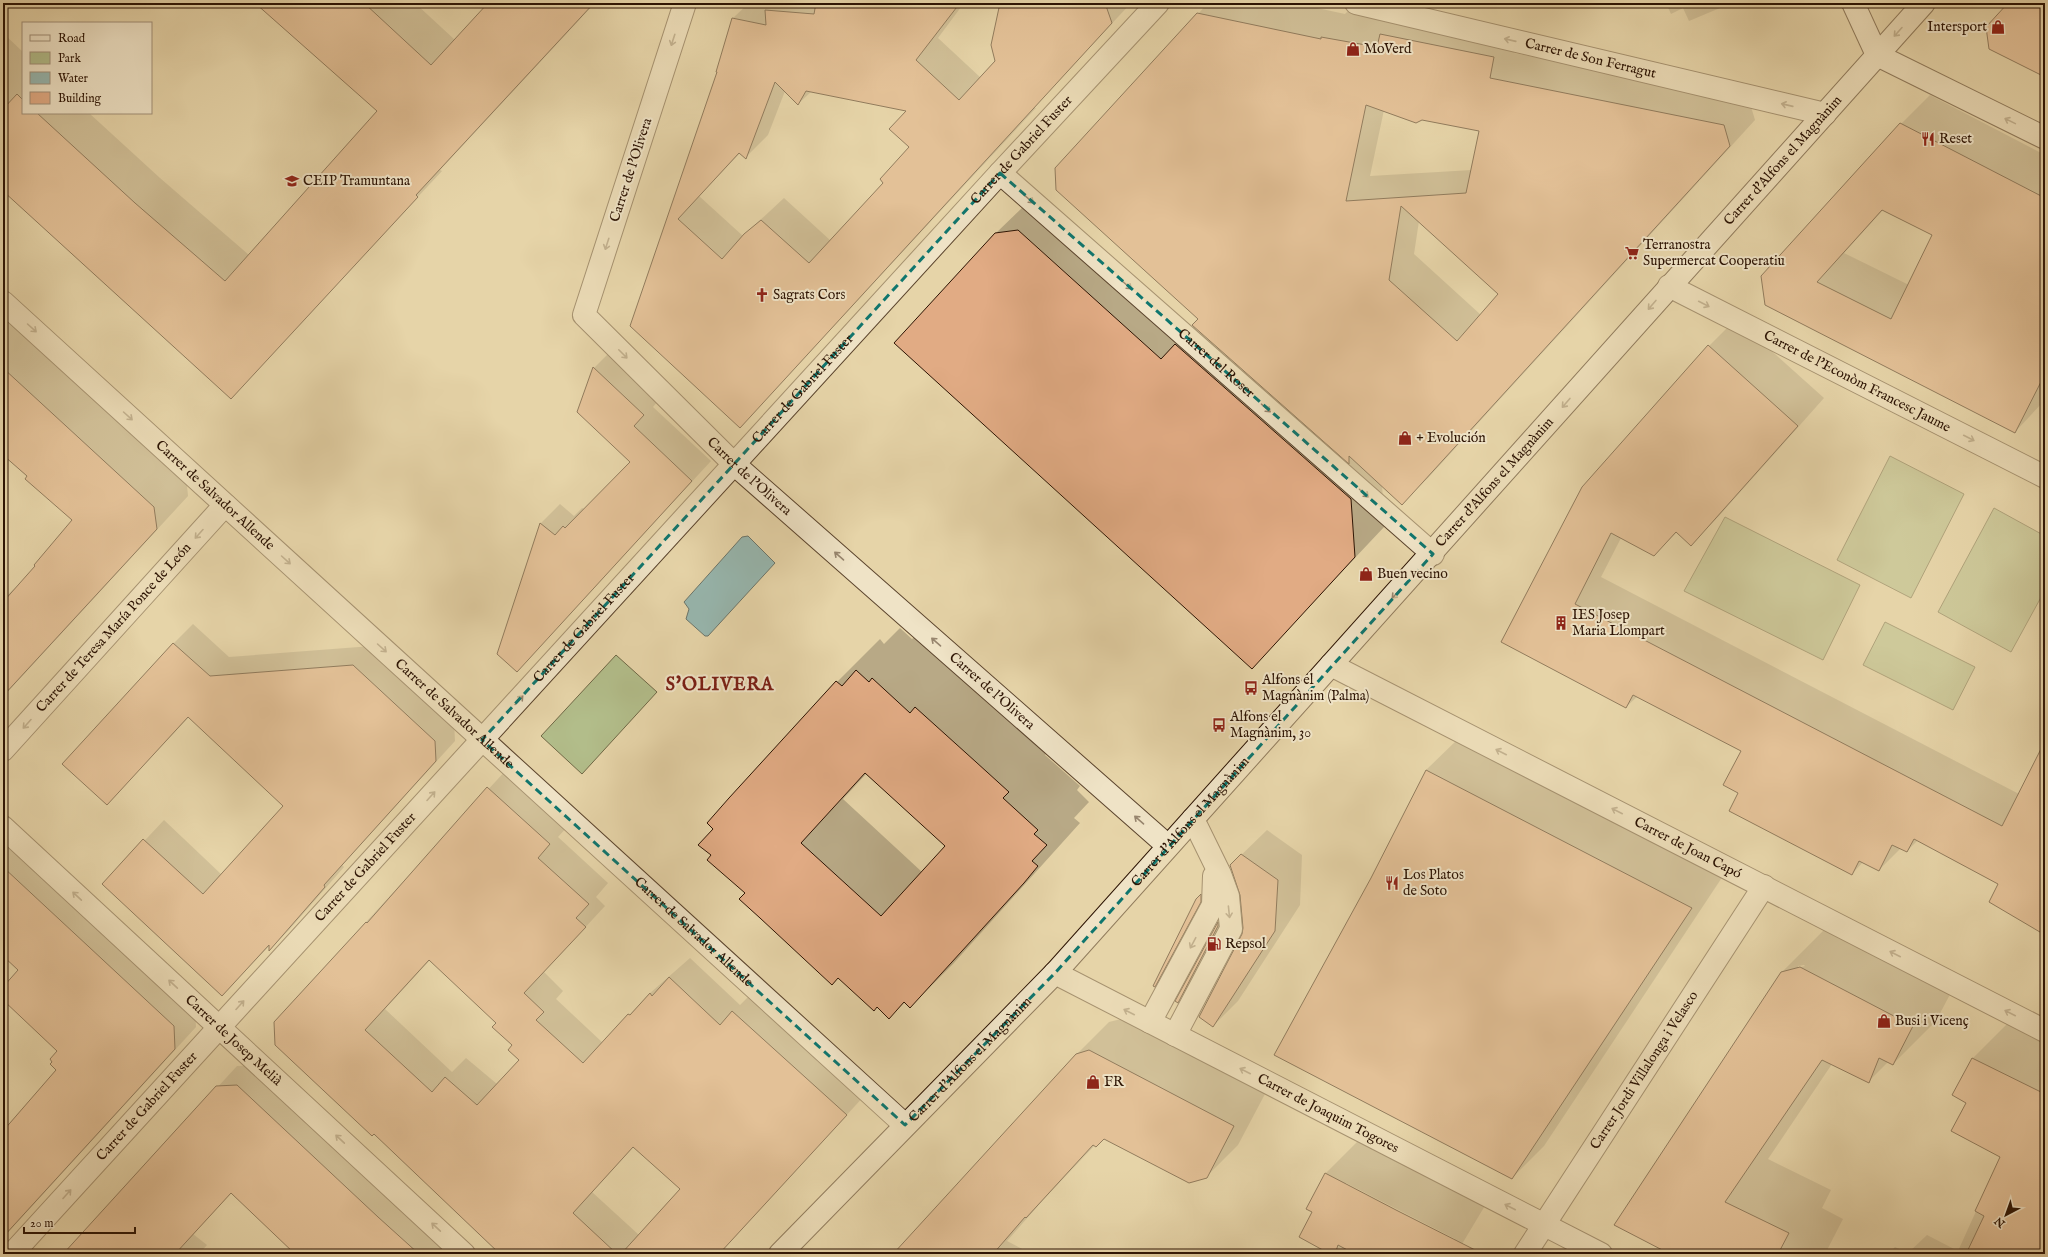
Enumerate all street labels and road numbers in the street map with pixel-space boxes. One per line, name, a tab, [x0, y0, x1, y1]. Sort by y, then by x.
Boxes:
street label: Carrer de Son Ferragut	[1523, 34, 1658, 83]
street label: Carrer de Gabriel Fuster	[967, 92, 1076, 208]
street label: Carrer d'Alfons el Magnànim	[1720, 92, 1846, 229]
street label: Carrer de l'Olivera	[606, 115, 657, 224]
street label: Carrer del Roser	[1174, 325, 1258, 402]
street label: Carrer de l'Econòm Francesc Jaume	[1761, 327, 1954, 437]
street label: Carrer de Gabriel Fuster	[748, 330, 857, 447]
street label: Carrer d'Alfons el Magnànim	[1432, 413, 1558, 551]
street label: Carrer de l'Olivera	[703, 433, 796, 520]
street label: Carrer de Salvador Allende	[152, 436, 279, 555]
street label: Carrer de Teresa María Ponce de León	[32, 539, 196, 716]
street label: Carrer de Gabriel Fuster	[529, 570, 639, 687]
street label: Carrer de l'Olivera	[945, 648, 1039, 734]
street label: Carrer de Salvador Allende	[391, 655, 518, 773]
street label: Carrer d'Alfons el Magnànim	[1127, 753, 1253, 891]
street label: Carrer de Gabriel Fuster	[311, 809, 420, 926]
street label: Carrer de Joan Capó	[1631, 813, 1745, 883]
street label: Carrer de Salvador Allende	[630, 873, 758, 992]
street label: Carrer Jordi Villalonga i Velasco	[1586, 987, 1703, 1153]
street label: Carrer de Josep Melià	[181, 991, 286, 1090]
street label: Carrer d'Alfons el Magnànim	[905, 993, 1036, 1126]
street label: Carrer de Gabriel Fuster	[92, 1048, 202, 1165]
street label: Carrer de Joaquim Togores	[1254, 1070, 1402, 1157]

